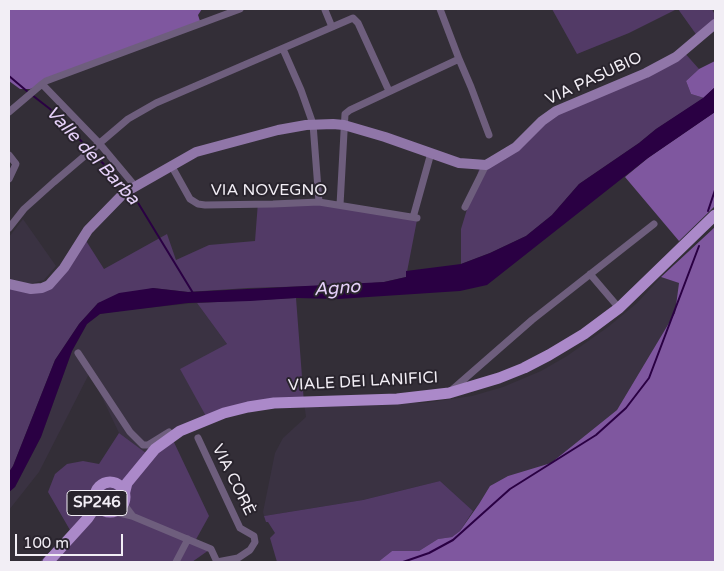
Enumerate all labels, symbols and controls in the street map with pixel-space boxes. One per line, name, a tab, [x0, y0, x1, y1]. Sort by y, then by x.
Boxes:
street label: VIA PASUBIO	[543, 48, 645, 110]
water label: Valle del Barba	[41, 102, 143, 210]
street label: VIA NOVEGNO	[211, 181, 327, 201]
water label: Agno	[313, 277, 361, 301]
street label: VIALE DEI LANIFICI	[287, 368, 439, 396]
street label: VIA CORÈ	[207, 441, 259, 519]
road number: SP246	[67, 490, 127, 516]
scale bar	[18, 524, 125, 556]
text: 100 m	[23, 534, 69, 552]

